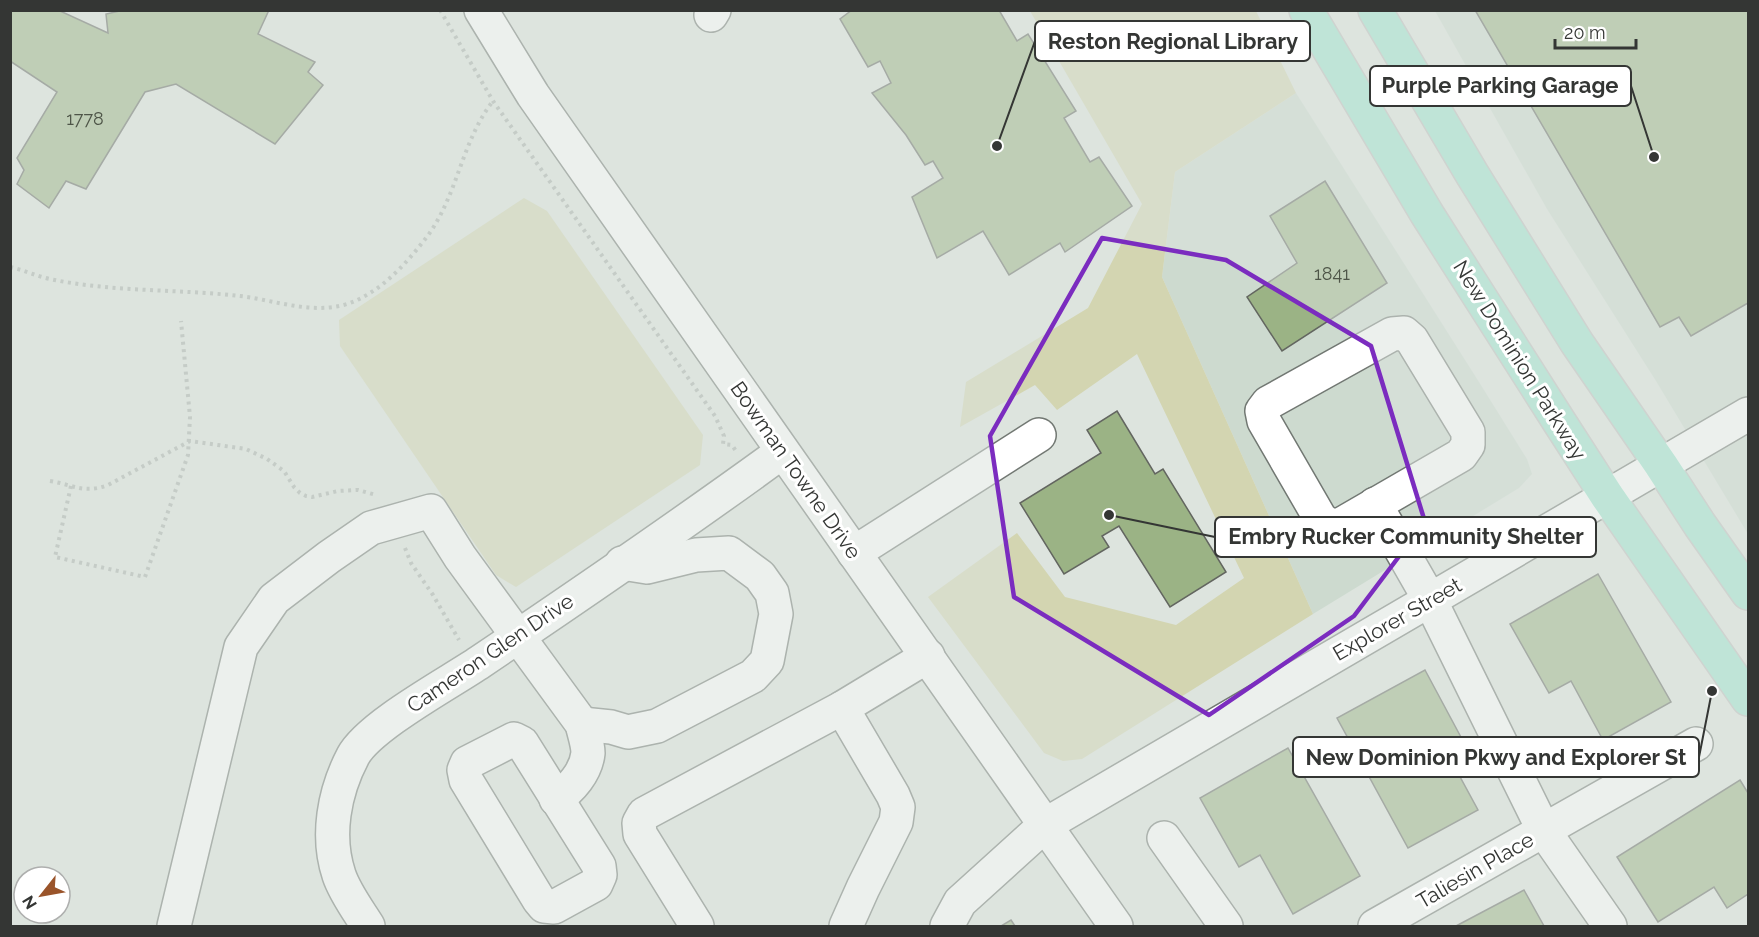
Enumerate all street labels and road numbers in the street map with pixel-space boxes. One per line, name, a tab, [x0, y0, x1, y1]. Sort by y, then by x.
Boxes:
street label: New Dominion Parkway	[1448, 256, 1592, 464]
street label: Bowman Towne Drive	[725, 377, 867, 563]
street label: Explorer Street	[1328, 572, 1466, 666]
street label: Cameron Glen Drive	[402, 588, 578, 718]
street label: Taliesin Place	[1412, 826, 1538, 914]

